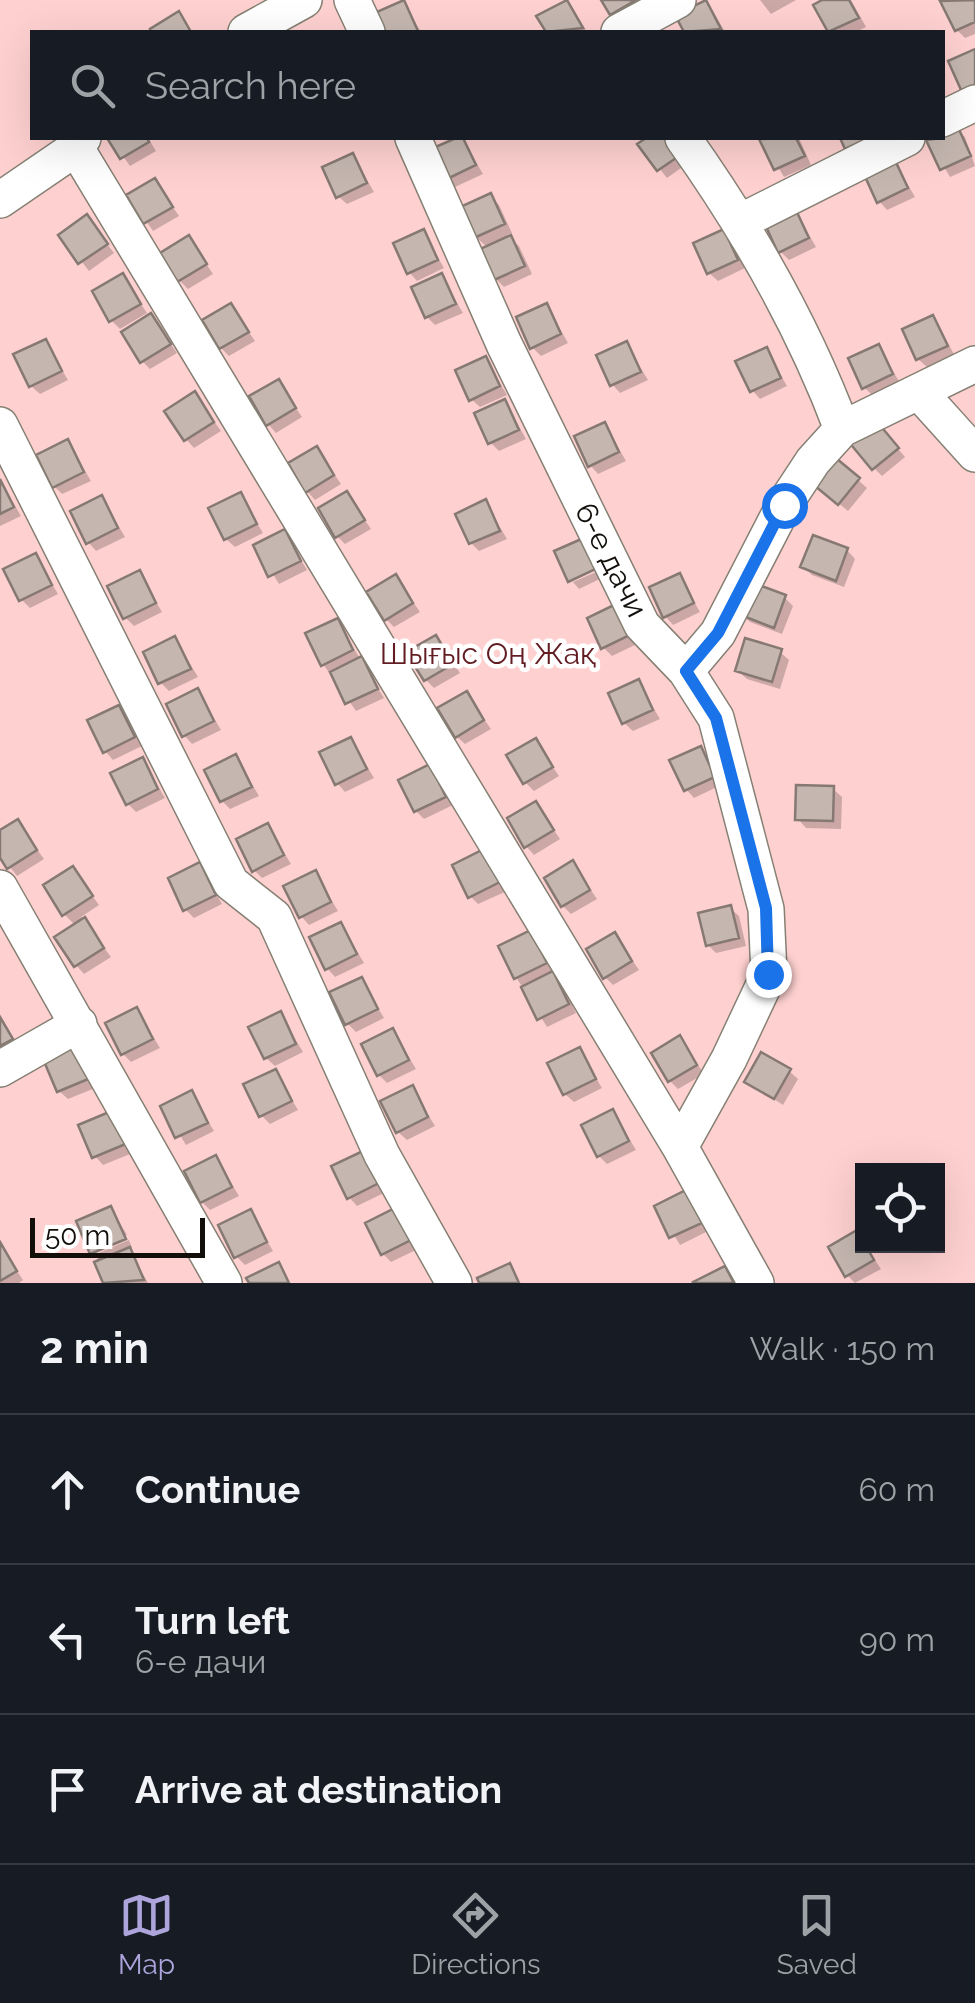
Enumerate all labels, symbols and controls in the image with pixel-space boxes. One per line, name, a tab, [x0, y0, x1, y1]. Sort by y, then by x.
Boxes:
search box	[30, 30, 945, 140]
icon: search	[65, 58, 120, 113]
text: Search here	[145, 63, 356, 108]
route start	[762, 483, 808, 529]
street label: 6-е дачи	[568, 497, 655, 623]
park label: Шығыс Оң Жақ	[380, 636, 596, 671]
route end	[746, 952, 792, 998]
map controls	[855, 1163, 945, 1253]
button: locate	[855, 1163, 945, 1253]
scale bar	[30, 1213, 205, 1258]
text: 50 m	[45, 1219, 110, 1252]
text: 2 min	[40, 1324, 149, 1373]
text: Walk · 150 m	[749, 1330, 935, 1367]
icon: ahead	[40, 1462, 95, 1517]
text: Continue	[135, 1467, 300, 1512]
text: 60 m	[859, 1471, 935, 1508]
text: Turn left	[135, 1598, 290, 1643]
icon: left	[40, 1612, 95, 1667]
text: 90 m	[859, 1621, 935, 1658]
text: 6-е дачи	[135, 1643, 266, 1680]
icon: arrive	[40, 1762, 95, 1817]
text: Arrive at destination	[135, 1767, 502, 1812]
tab: Map	[118, 1888, 175, 1981]
tab: Directions	[411, 1888, 541, 1981]
tab: Saved	[777, 1888, 857, 1981]

